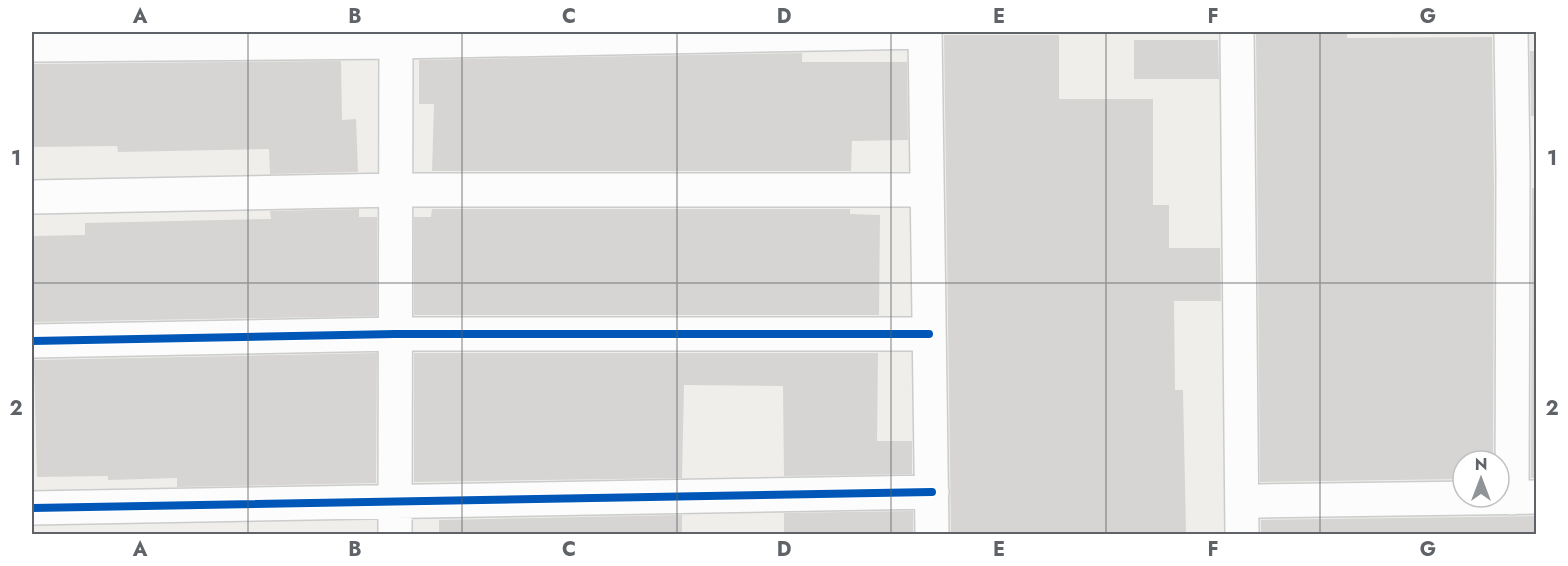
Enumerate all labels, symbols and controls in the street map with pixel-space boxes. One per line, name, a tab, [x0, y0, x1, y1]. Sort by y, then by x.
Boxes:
text: A	[132, 2, 148, 31]
text: B	[348, 2, 362, 31]
text: C	[562, 2, 576, 31]
text: D	[777, 2, 791, 31]
text: E	[993, 2, 1005, 31]
text: F	[1207, 2, 1219, 31]
text: G	[1420, 2, 1436, 31]
text: 1	[11, 144, 21, 173]
text: 1	[1547, 144, 1557, 173]
text: 2	[9, 394, 23, 423]
text: 2	[1545, 394, 1559, 423]
north arrow	[1451, 449, 1511, 509]
text: N	[1475, 453, 1487, 476]
text: A	[132, 535, 148, 564]
text: B	[348, 535, 362, 564]
text: C	[562, 535, 576, 564]
text: D	[777, 535, 791, 564]
text: E	[993, 535, 1005, 564]
text: F	[1207, 535, 1219, 564]
text: G	[1420, 535, 1436, 564]

